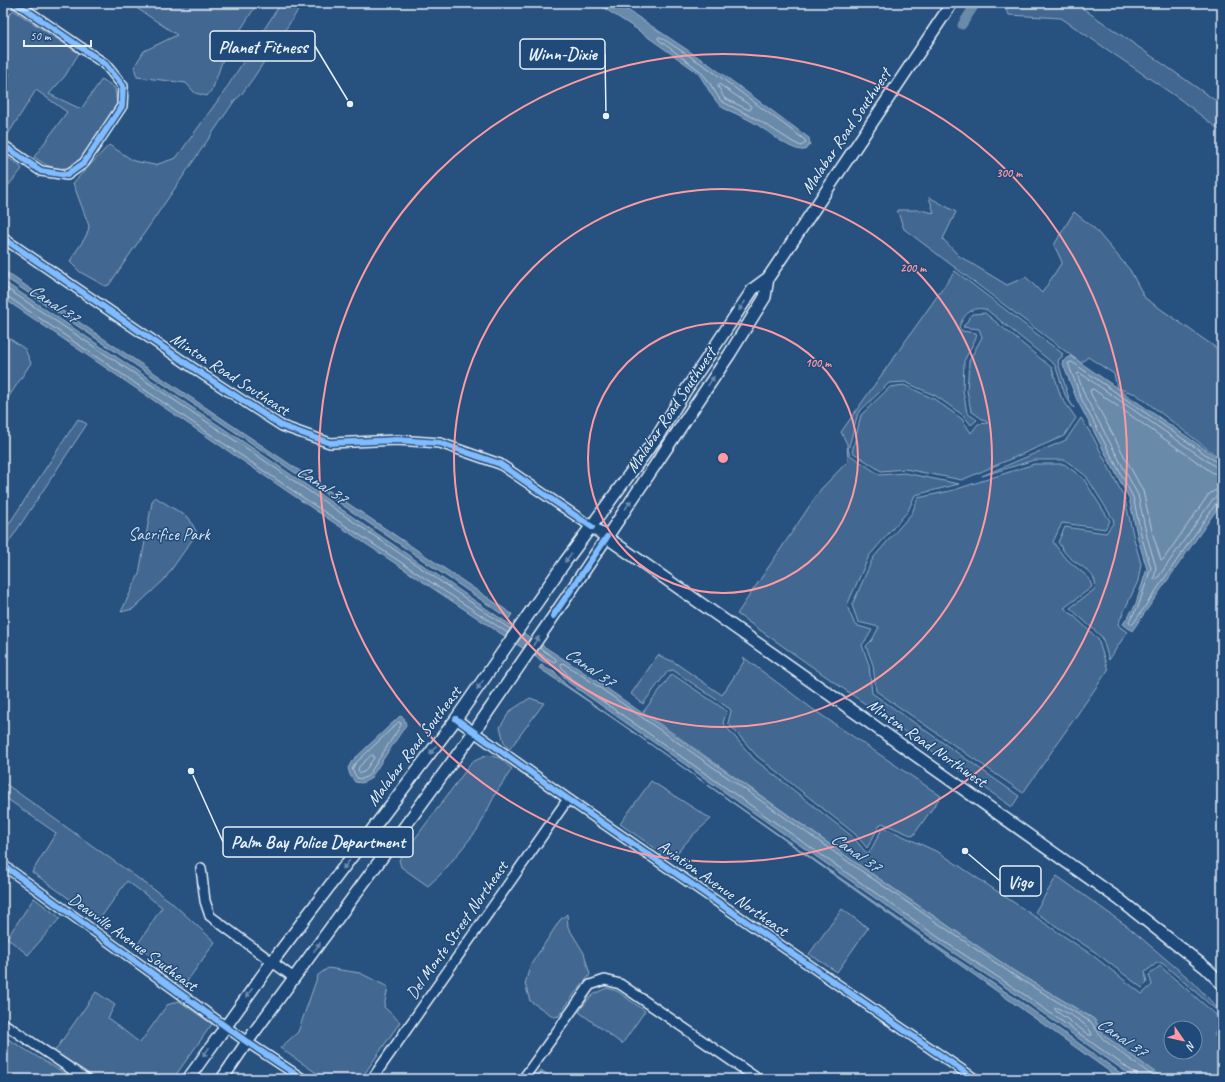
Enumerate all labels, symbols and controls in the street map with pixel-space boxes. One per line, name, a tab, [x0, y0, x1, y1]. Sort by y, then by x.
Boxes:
scale bar	[24, 22, 91, 48]
text: 50 m	[30, 28, 52, 44]
callout: Planet Fitness	[210, 31, 315, 61]
text: Planet Fitness	[218, 36, 309, 58]
callout: Winn-Dixie	[520, 39, 605, 69]
text: Winn-Dixie	[527, 43, 599, 65]
street label: Malabar Road Southwest	[796, 63, 897, 197]
text: 300 m	[996, 165, 1023, 181]
text: 200 m	[900, 260, 927, 276]
water label: Canal 37	[25, 278, 86, 330]
one-way arrow	[738, 301, 746, 311]
street label: Minton Road Southeast	[167, 328, 295, 422]
street label: Malabar Road Southwest	[621, 342, 722, 476]
text: 100 m	[805, 355, 832, 371]
one-way arrow	[707, 376, 715, 386]
centre of rings	[716, 451, 730, 465]
water label: Canal 37	[293, 459, 354, 511]
one-way arrow	[625, 499, 632, 510]
park label: Sacrifice Park	[128, 524, 212, 545]
one-way arrow	[565, 553, 573, 563]
one-way arrow	[532, 636, 540, 646]
water label: Canal 37	[561, 642, 622, 694]
street label: Malabar Road Southeast	[362, 680, 467, 810]
one-way arrow	[476, 680, 484, 691]
street label: Minton Road Northwest	[863, 694, 993, 793]
one-way arrow	[428, 745, 437, 756]
callout: Palm Bay Police Department	[223, 827, 413, 857]
water label: Canal 37	[827, 827, 888, 879]
text: Palm Bay Police Department	[231, 831, 407, 853]
street label: Aviation Avenue Northeast	[654, 835, 794, 942]
street label: Del Monte Street Northeast	[401, 855, 514, 1003]
one-way arrow	[342, 860, 350, 871]
callout: Vigo	[1000, 866, 1041, 896]
text: Vigo	[1007, 871, 1034, 893]
street label: Deauville Avenue Southeast	[65, 888, 203, 997]
one-way arrow	[313, 942, 321, 952]
one-way arrow	[245, 988, 253, 999]
water label: Canal 37	[1093, 1012, 1154, 1064]
north arrow	[1163, 1020, 1203, 1060]
text: N	[1182, 1039, 1199, 1054]
one-way arrow	[202, 1047, 211, 1058]

